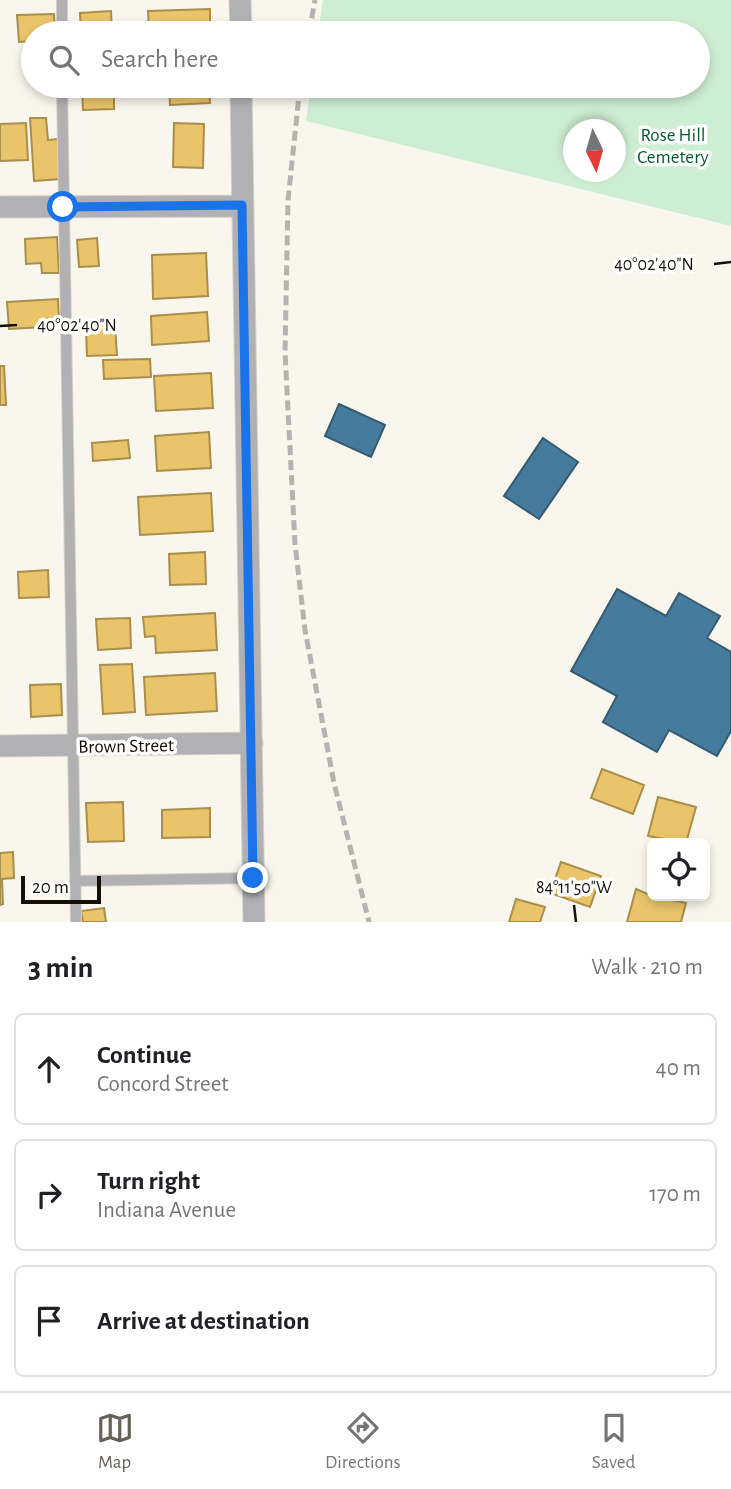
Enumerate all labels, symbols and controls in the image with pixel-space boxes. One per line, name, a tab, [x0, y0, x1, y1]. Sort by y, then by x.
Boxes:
search box	[21, 21, 710, 98]
icon: search	[45, 41, 83, 79]
text: Search here	[101, 46, 219, 72]
north arrow	[563, 119, 626, 182]
park label: Rose Hill Cemetery	[637, 126, 709, 167]
route start	[47, 191, 78, 222]
text: 40°02'40"N	[614, 256, 694, 274]
text: 40°02'40"N	[37, 317, 117, 335]
street label: Brown Street	[78, 736, 174, 757]
map controls	[647, 838, 710, 901]
button: locate	[647, 838, 710, 901]
route end	[237, 862, 268, 893]
scale bar	[21, 873, 102, 905]
text: 20 m	[32, 878, 69, 897]
text: 84°11'50"W	[536, 879, 612, 897]
text: 3 min	[28, 953, 93, 983]
text: Walk · 210 m	[591, 956, 703, 979]
text: Continue	[97, 1042, 192, 1068]
icon: ahead	[30, 1050, 68, 1088]
text: 40 m	[656, 1057, 701, 1080]
text: Concord Street	[97, 1073, 229, 1096]
text: Turn right	[97, 1168, 200, 1194]
icon: right	[30, 1176, 68, 1214]
text: 170 m	[649, 1183, 701, 1206]
text: Indiana Avenue	[97, 1199, 236, 1222]
icon: arrive	[30, 1302, 68, 1340]
text: Arrive at destination	[97, 1308, 310, 1334]
tab: Map	[96, 1409, 134, 1474]
tab: Directions	[325, 1409, 401, 1474]
tab: Saved	[592, 1409, 635, 1474]

